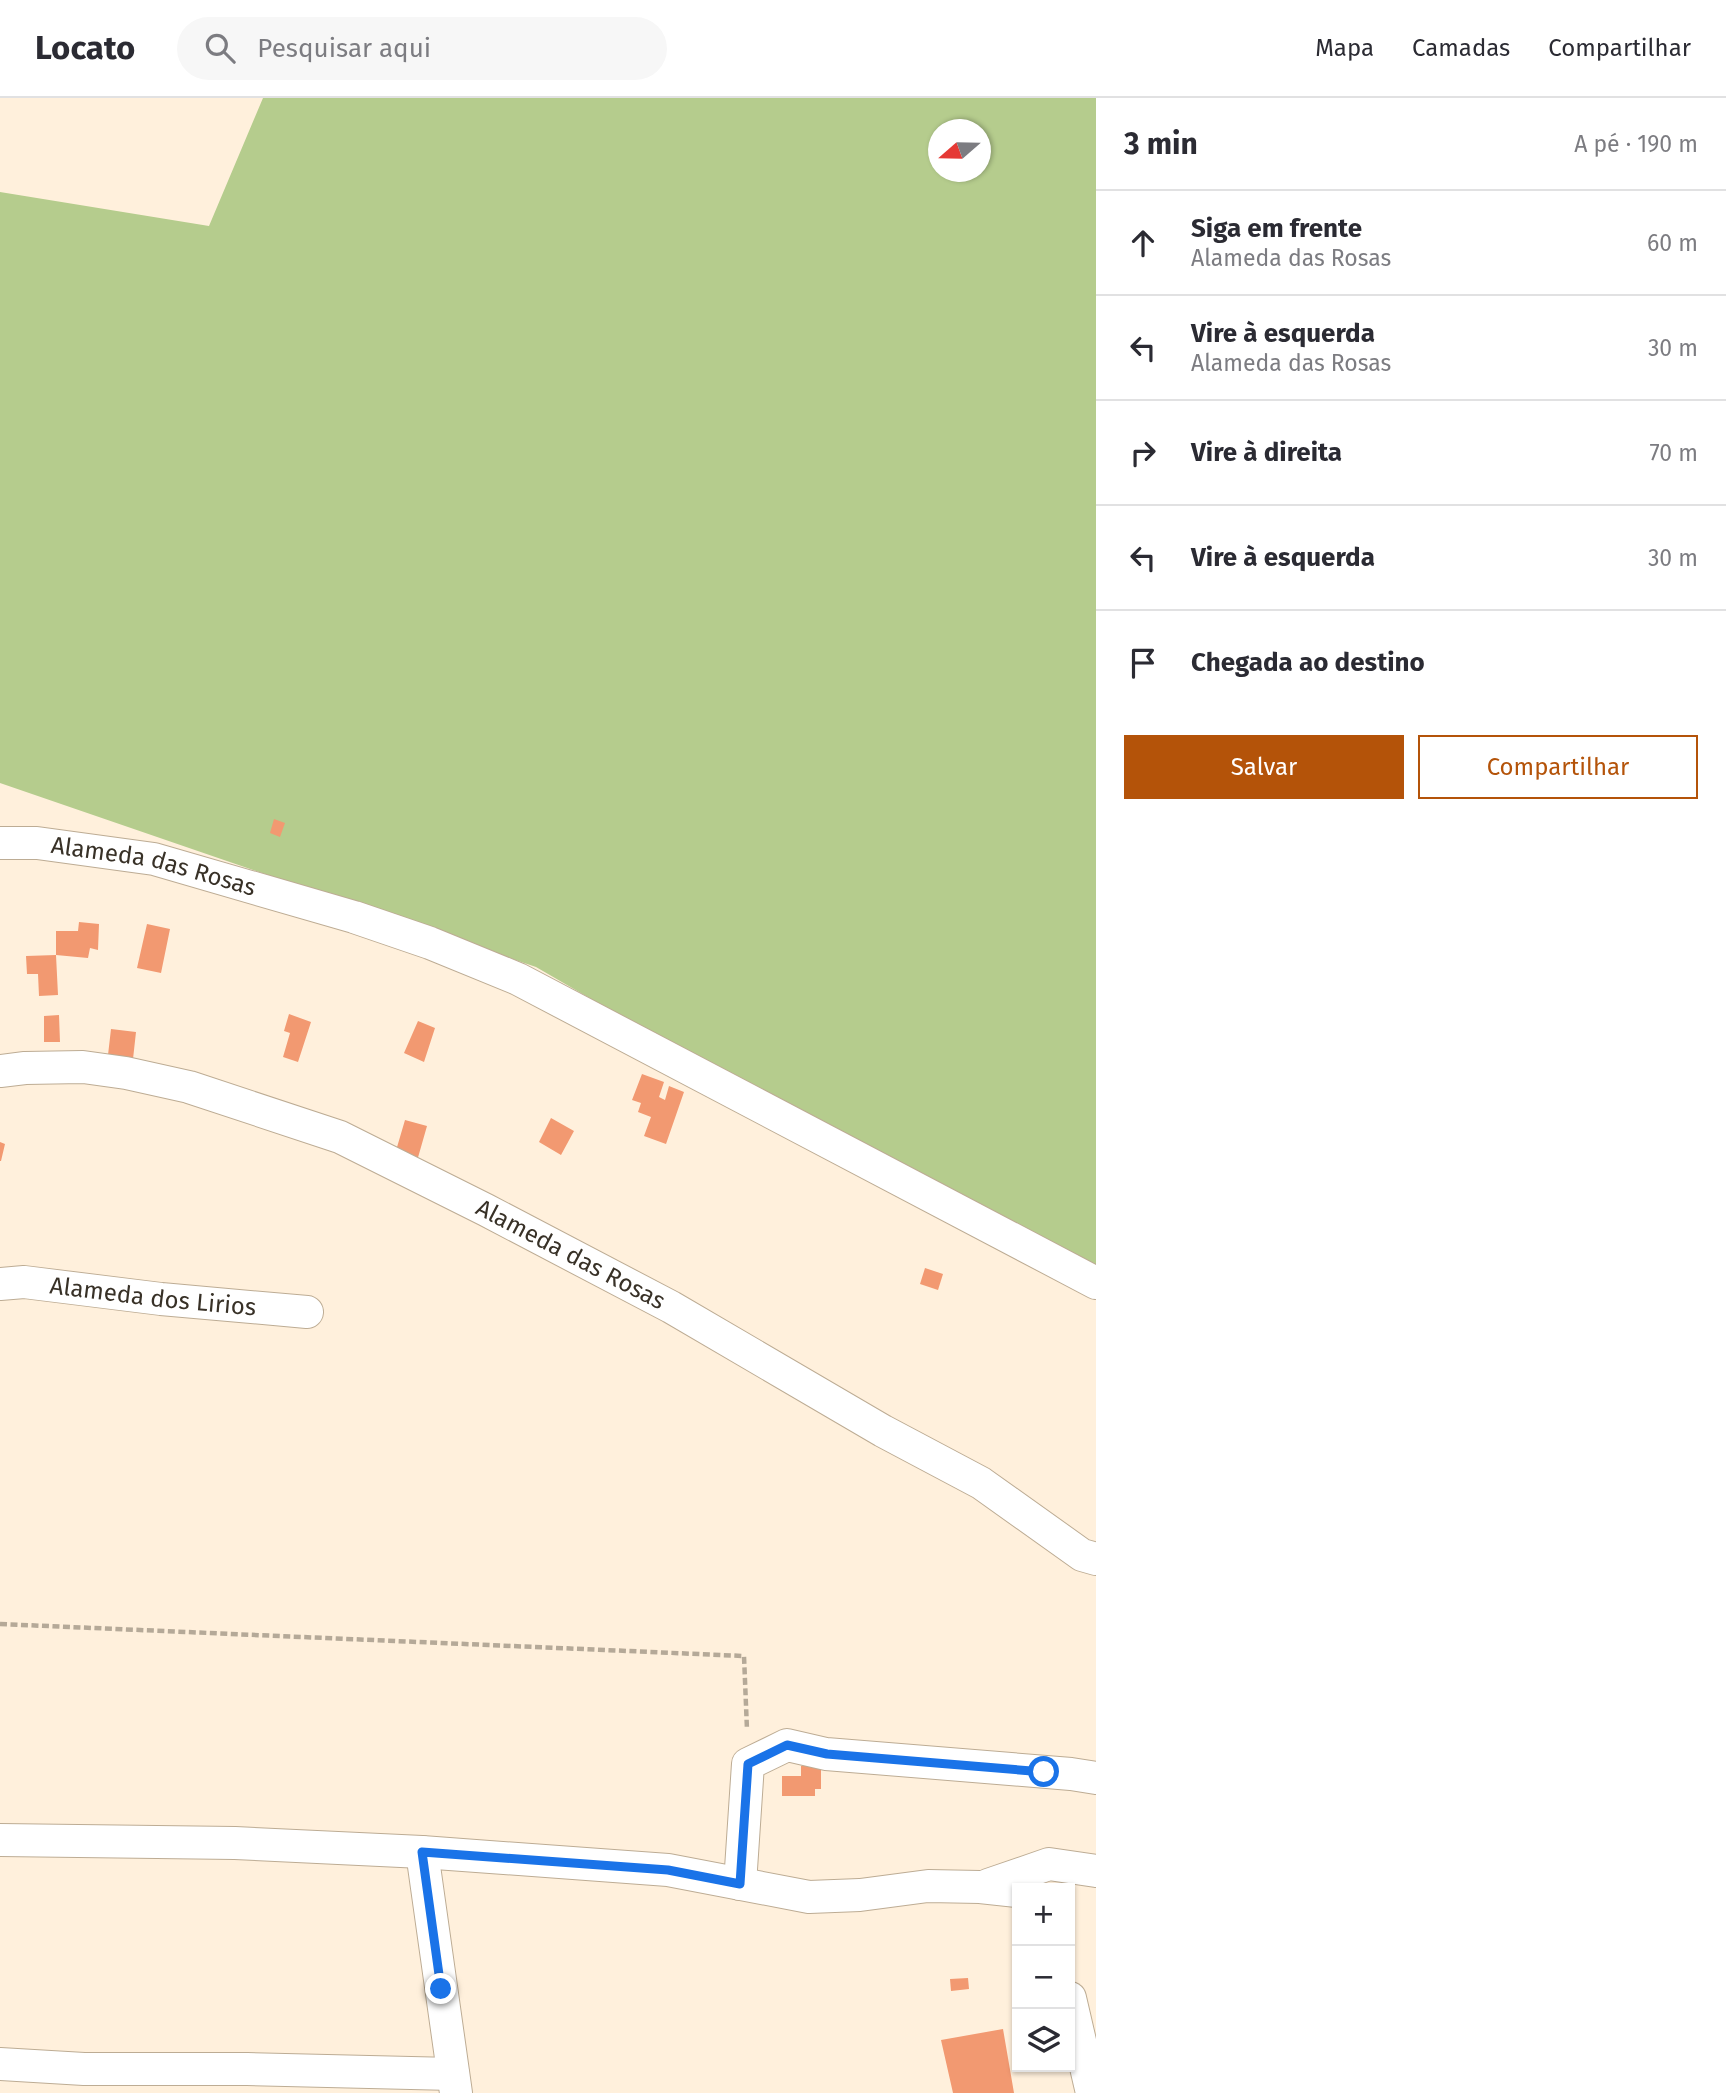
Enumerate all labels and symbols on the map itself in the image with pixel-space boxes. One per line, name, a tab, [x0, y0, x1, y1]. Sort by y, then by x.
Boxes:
north arrow	[928, 119, 991, 182]
street label: Alameda das Rosas	[49, 831, 259, 902]
street label: Alameda das Rosas	[472, 1193, 670, 1315]
street label: Alameda dos Lirios	[48, 1271, 257, 1321]
route start	[1028, 1756, 1059, 1787]
route end	[425, 1973, 456, 2004]

